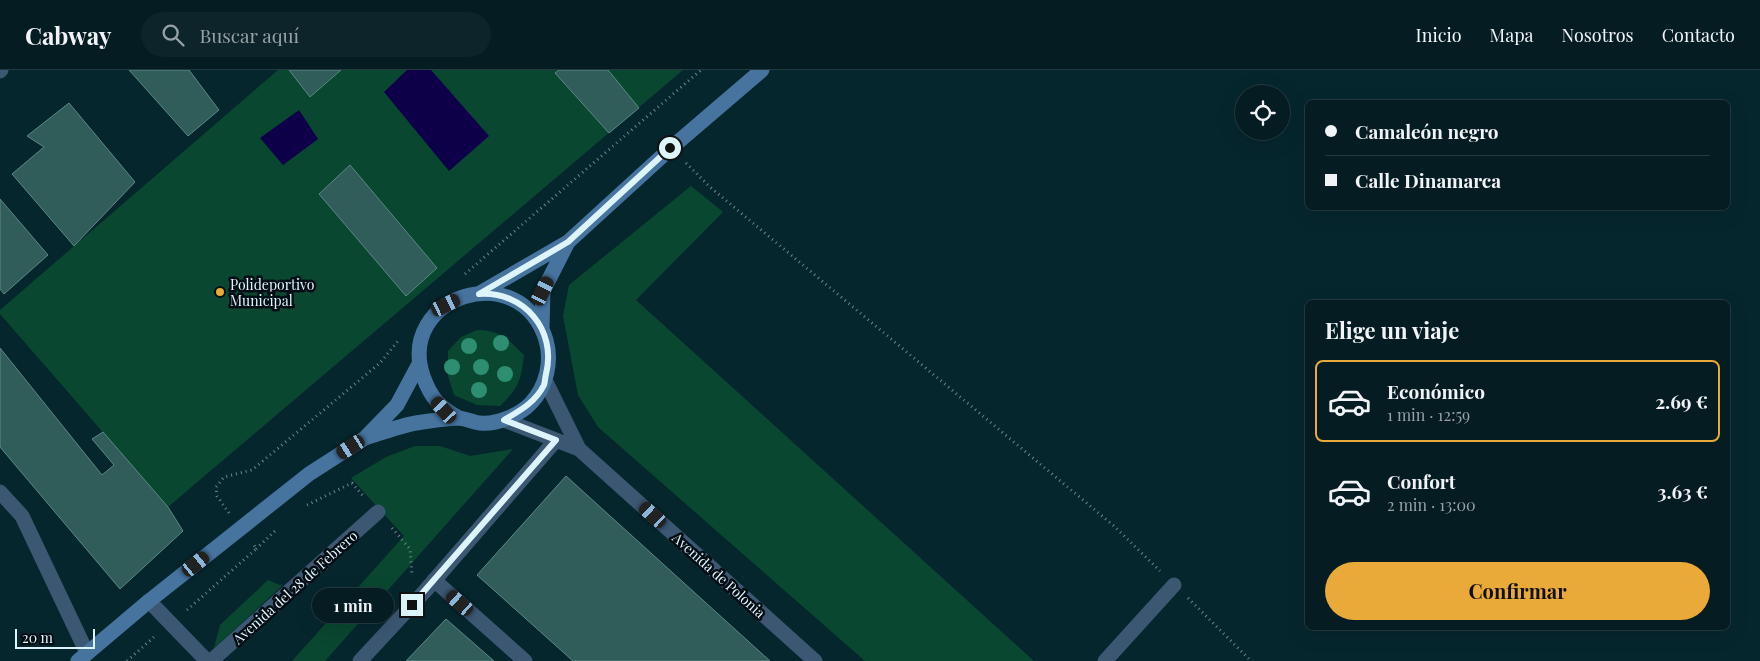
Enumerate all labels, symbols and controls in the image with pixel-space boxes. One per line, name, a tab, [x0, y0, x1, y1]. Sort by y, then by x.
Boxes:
search box	[141, 12, 491, 57]
text: Cabway	[25, 19, 111, 51]
icon: search	[159, 21, 187, 49]
text: Buscar aquí	[199, 22, 299, 48]
text: Inicio	[1416, 23, 1462, 47]
text: Mapa	[1490, 23, 1534, 47]
text: Nosotros	[1562, 23, 1634, 47]
text: Contacto	[1662, 23, 1735, 47]
map controls	[1235, 85, 1290, 140]
button: locate	[1235, 85, 1290, 140]
text: Camaleón negro	[1355, 118, 1499, 144]
route start	[659, 137, 681, 159]
text: Calle Dinamarca	[1355, 167, 1501, 193]
car	[529, 274, 556, 308]
place label: Polideportivo Municipal	[230, 275, 315, 310]
marker: Polideportivo Municipal	[214, 286, 226, 298]
car	[429, 292, 462, 318]
text: Elige un viaje	[1325, 315, 1459, 345]
text: Económico	[1387, 378, 1485, 404]
icon: car	[1327, 379, 1372, 424]
text: 2.69 €	[1655, 388, 1708, 414]
car	[428, 394, 459, 426]
text: 1 min · 12:59	[1387, 404, 1470, 425]
car	[334, 433, 367, 461]
text: Confort	[1387, 468, 1455, 494]
icon: car	[1327, 469, 1372, 514]
text: 3.63 €	[1657, 478, 1708, 504]
text: 2 min · 13:00	[1387, 494, 1476, 515]
car	[636, 499, 669, 531]
street label: Avenida del 28 de Febrero	[228, 526, 362, 649]
street label: Avenida de Polonia	[668, 528, 769, 622]
car	[179, 549, 212, 579]
button: Confirmar	[1325, 562, 1710, 620]
car	[443, 587, 476, 619]
callout: 1 min	[312, 588, 394, 622]
route end	[401, 594, 423, 616]
text: 1 min	[333, 595, 373, 616]
scale bar	[15, 626, 95, 649]
text: 20 m	[22, 628, 53, 647]

